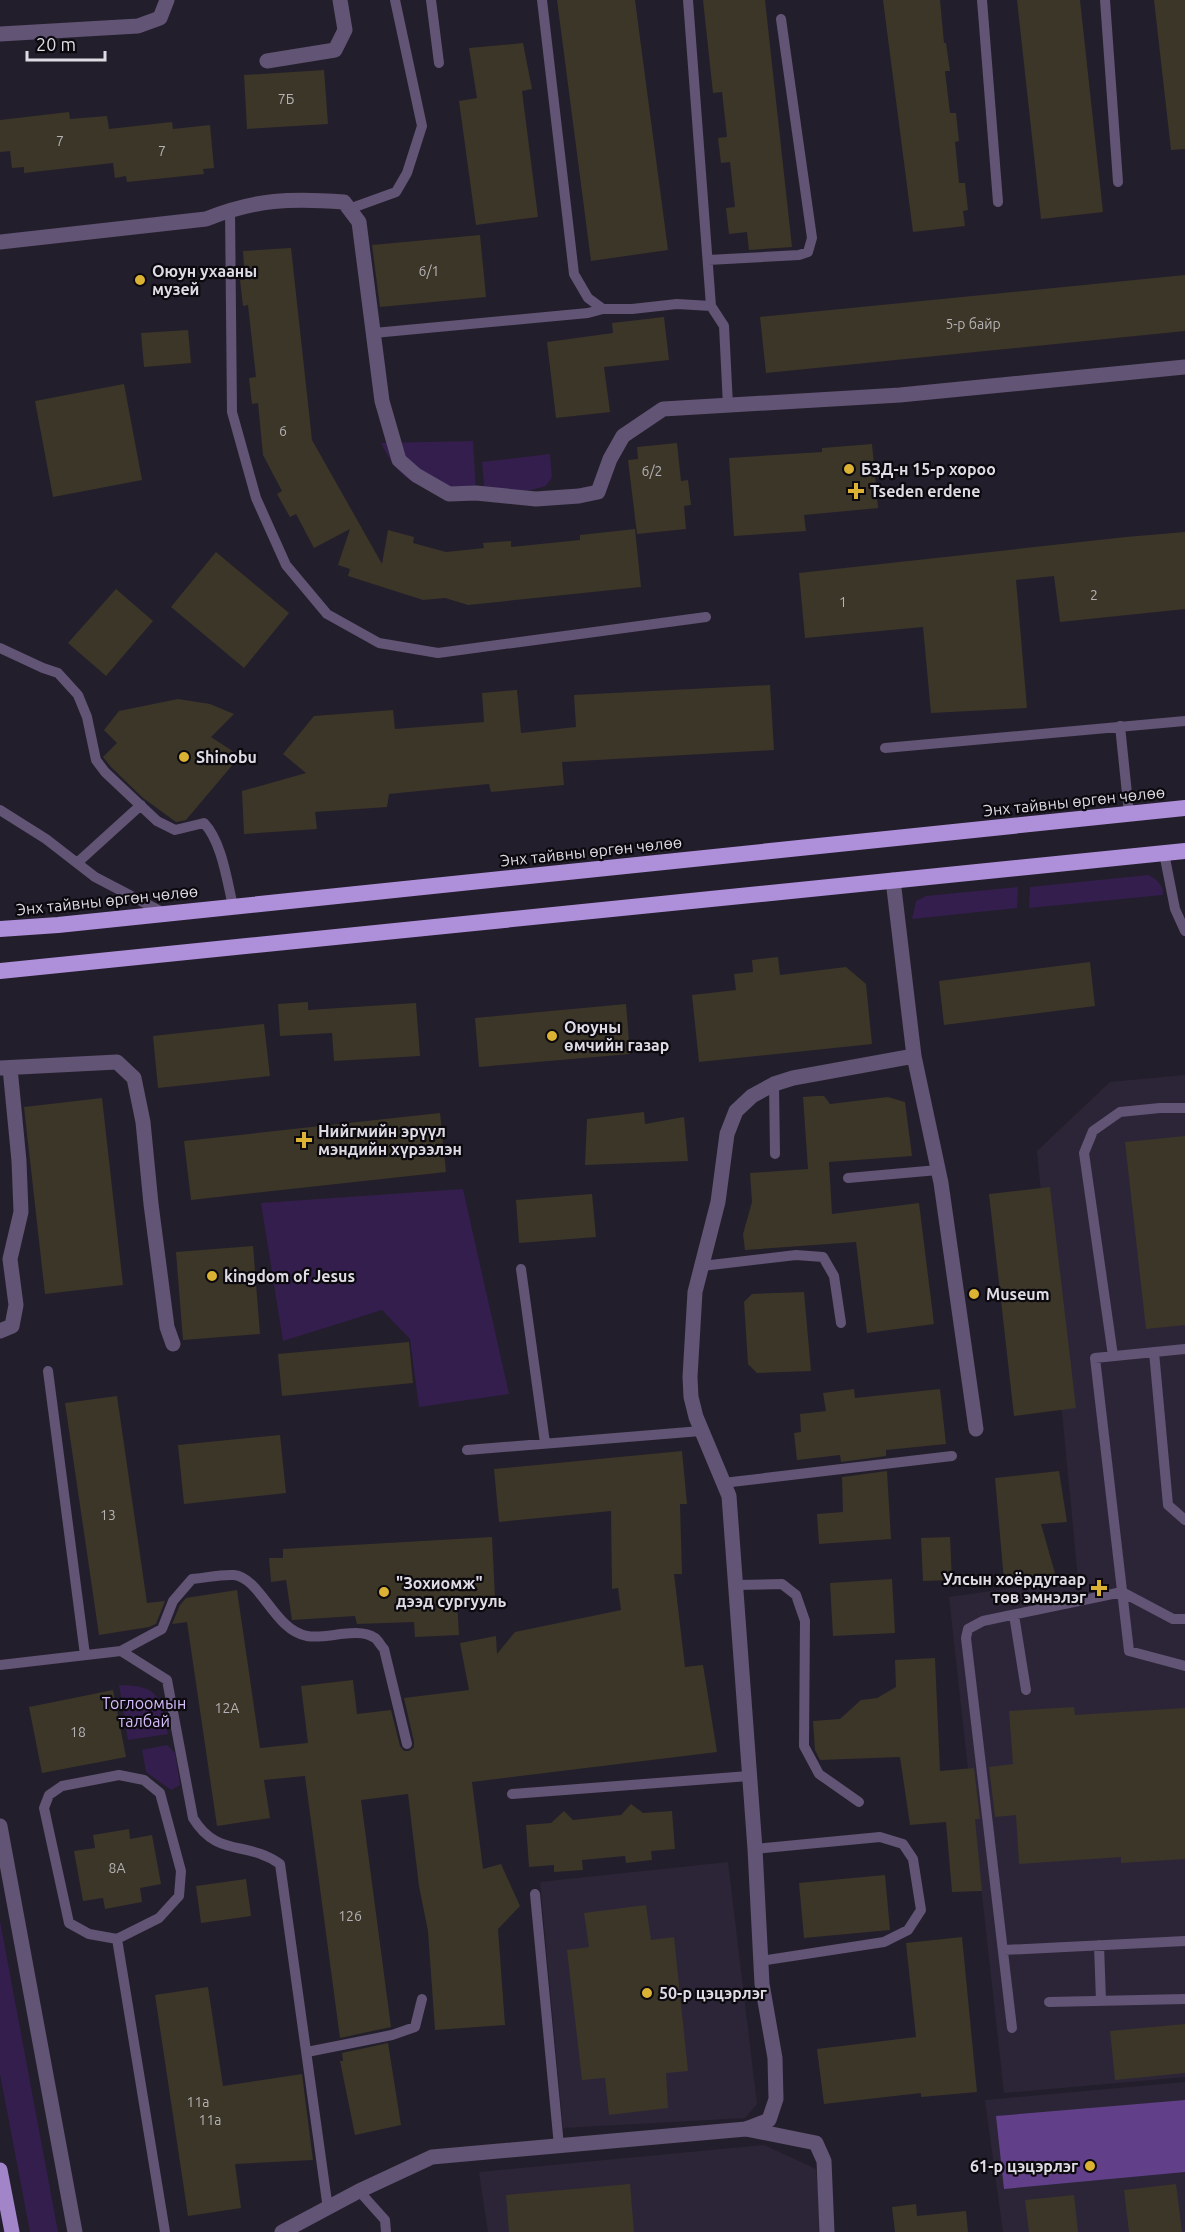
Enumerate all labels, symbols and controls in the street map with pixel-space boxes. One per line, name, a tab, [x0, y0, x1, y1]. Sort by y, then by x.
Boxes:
scale bar	[27, 24, 105, 62]
text: 20 m	[36, 34, 76, 54]
house number: 7Б	[278, 91, 294, 107]
house number: 7	[56, 133, 64, 149]
house number: 7	[158, 143, 166, 159]
place label: Оюун ухааны музей	[152, 262, 257, 298]
house number: 6/1	[419, 263, 439, 279]
marker: Оюун ухааны музей	[133, 273, 147, 287]
house number: 5-р байр	[945, 316, 1001, 332]
house number: 6	[279, 423, 287, 439]
place label: БЗД-н 15-р хороо	[861, 460, 996, 478]
marker: БЗД-н 15-р хороо	[842, 462, 856, 476]
house number: 6/2	[642, 463, 662, 479]
marker: Tseden erdene	[847, 482, 865, 500]
place label: Tseden erdene	[870, 482, 980, 500]
house number: 2	[1090, 587, 1098, 603]
house number: 1	[839, 594, 847, 610]
place label: Shinobu	[196, 748, 257, 766]
marker: Shinobu	[177, 750, 191, 764]
street label: Энх тайвны өргөн чөлөө	[982, 782, 1166, 820]
street label: Энх тайвны өргөн чөлөө	[499, 832, 683, 870]
street label: Энх тайвны өргөн чөлөө	[15, 881, 199, 919]
place label: Оюуны өмчийн газар	[564, 1018, 669, 1054]
marker: Оюуны өмчийн газар	[545, 1029, 559, 1043]
place label: Нийгмийн эрүүл мэндийн хүрээлэн	[318, 1122, 462, 1158]
marker: Нийгмийн эрүүл мэндийн хүрээлэн	[295, 1131, 313, 1149]
place label: kingdom of Jesus	[224, 1267, 355, 1285]
marker: kingdom of Jesus	[205, 1269, 219, 1283]
place label: Museum	[986, 1285, 1050, 1303]
marker: Museum	[967, 1287, 981, 1301]
house number: 13	[100, 1507, 116, 1523]
place label: Улсын хоёрдугаар төв эмнэлэг	[943, 1570, 1086, 1606]
place label: "Зохиомж" дээд сургууль	[396, 1574, 507, 1610]
marker: Улсын хоёрдугаар төв эмнэлэг	[1090, 1579, 1108, 1597]
marker: "Зохиомж" дээд сургууль	[377, 1585, 391, 1599]
park label: Тоглоомын талбай	[102, 1694, 186, 1730]
house number: 12А	[215, 1700, 239, 1716]
house number: 18	[70, 1724, 86, 1740]
house number: 8А	[109, 1860, 126, 1876]
house number: 126	[338, 1908, 362, 1924]
place label: 50-р цэцэрлэг	[659, 1984, 767, 2002]
marker: 50-р цэцэрлэг	[640, 1986, 654, 2000]
house number: 11а	[187, 2094, 210, 2110]
house number: 11а	[199, 2112, 222, 2128]
place label: 61-р цэцэрлэг	[970, 2157, 1078, 2175]
marker: 61-р цэцэрлэг	[1083, 2159, 1097, 2173]

